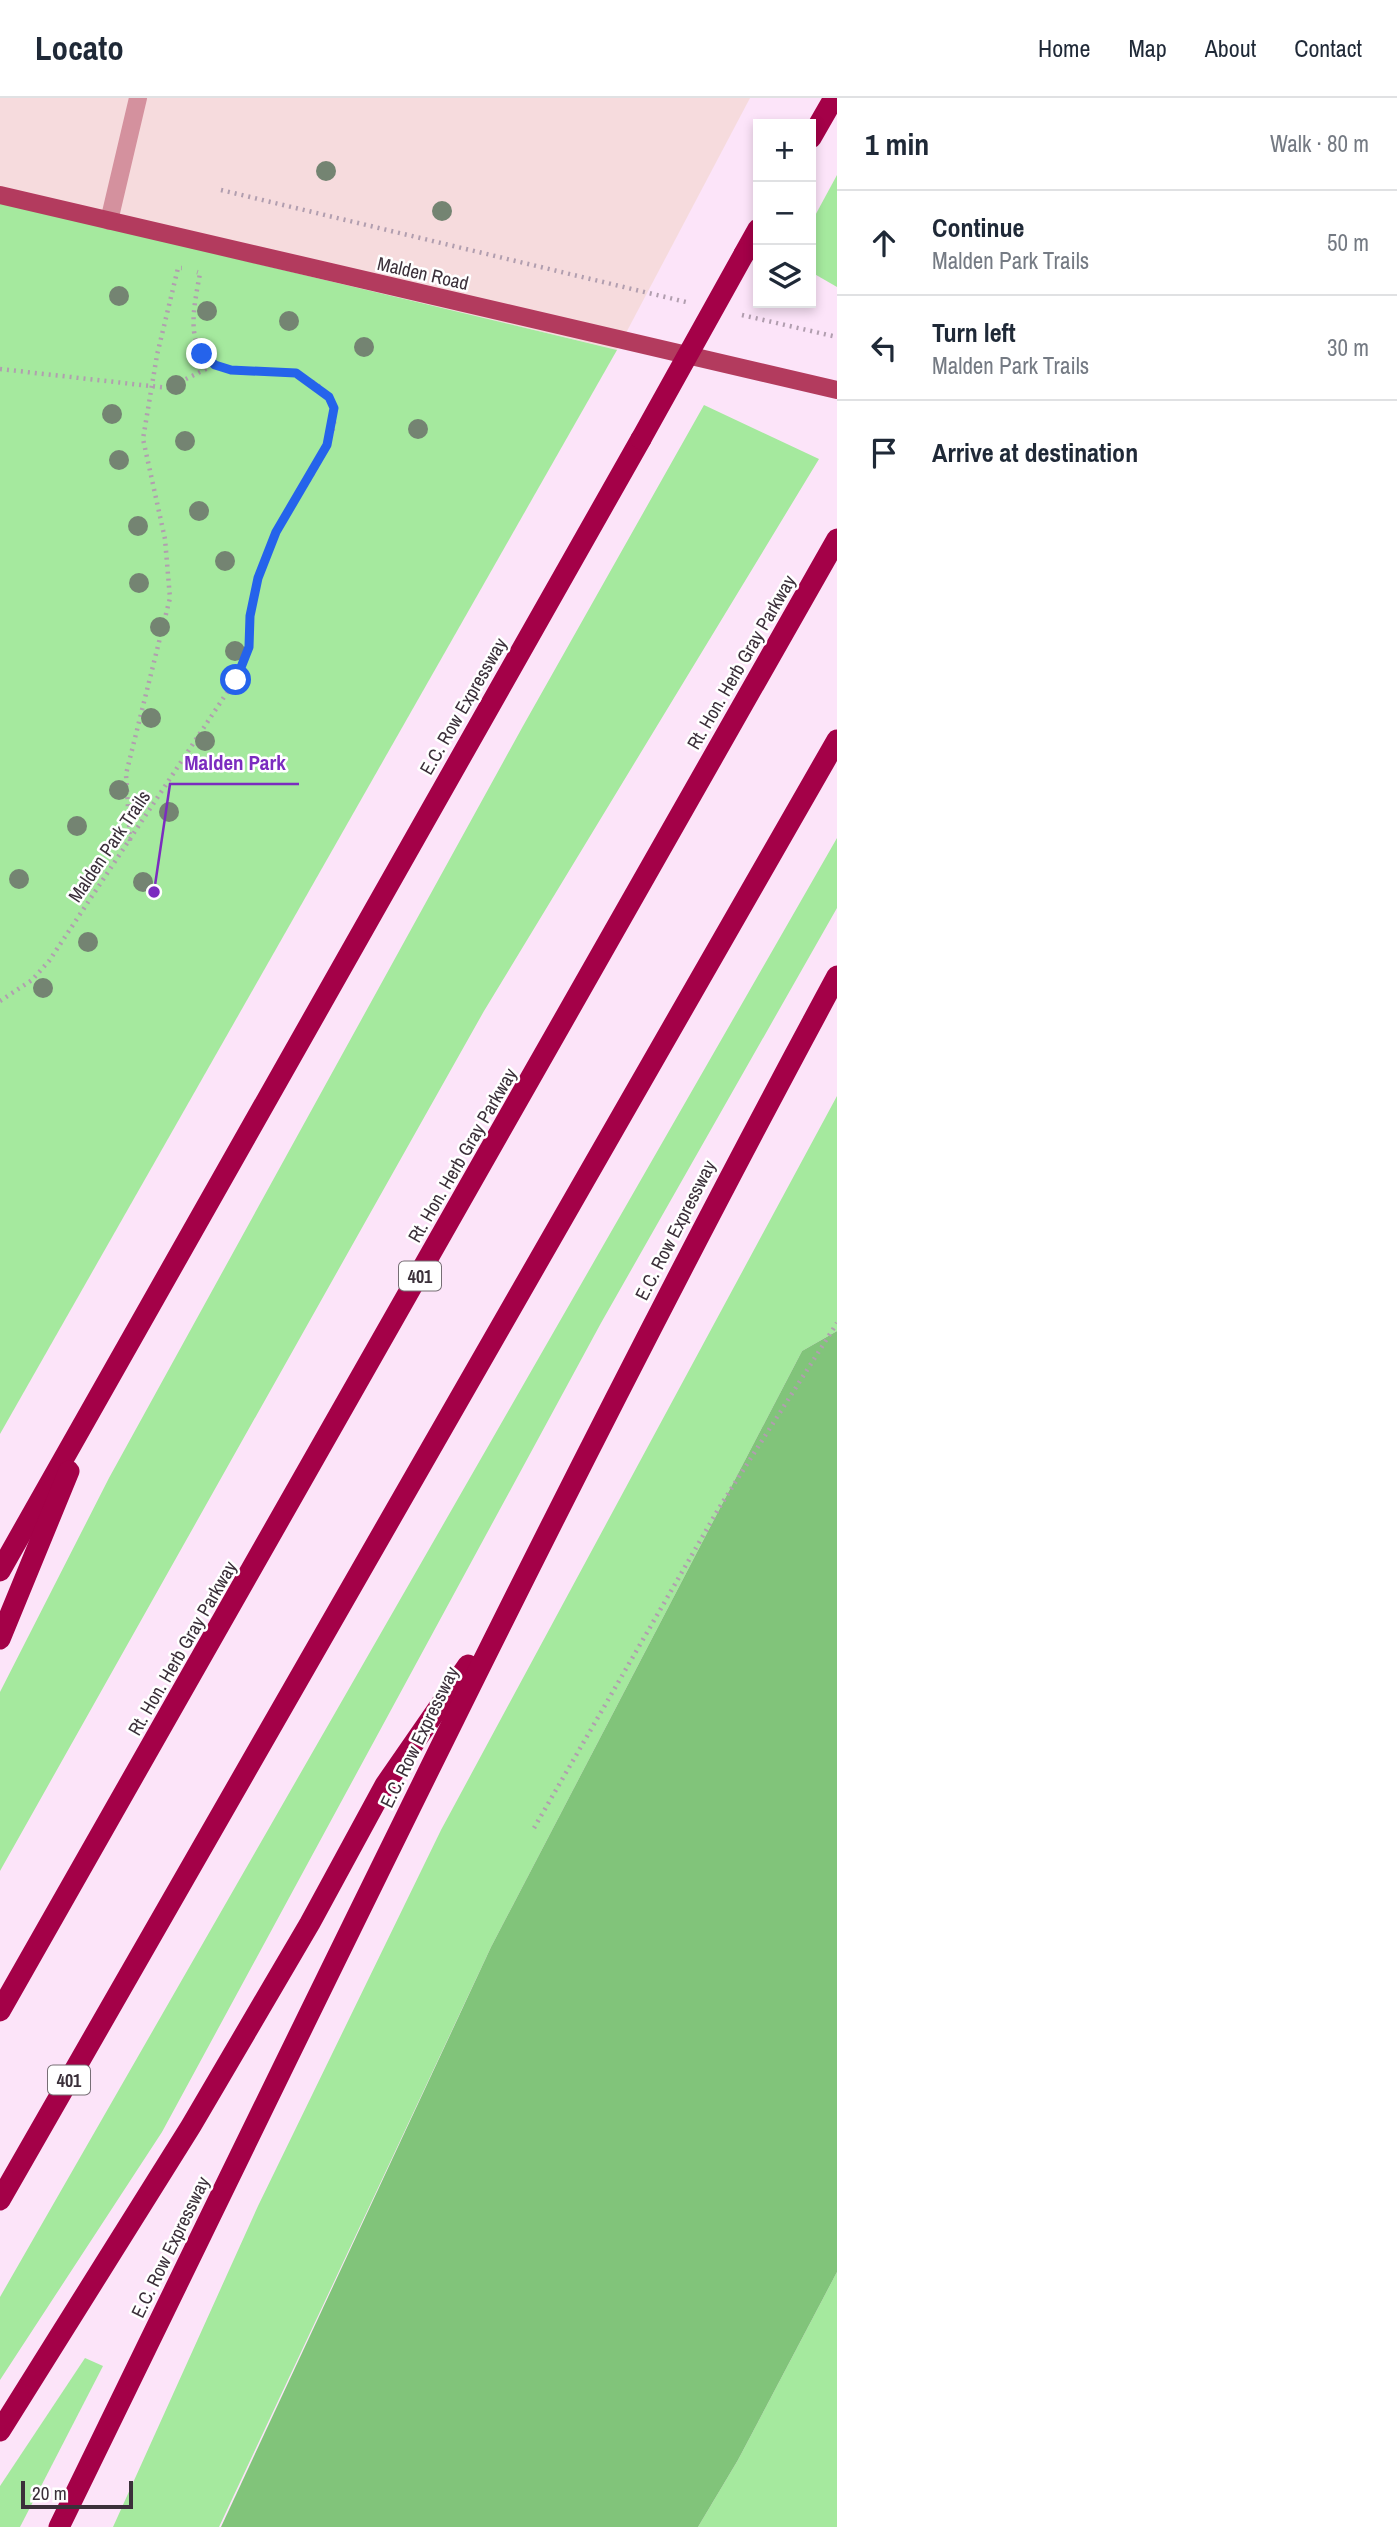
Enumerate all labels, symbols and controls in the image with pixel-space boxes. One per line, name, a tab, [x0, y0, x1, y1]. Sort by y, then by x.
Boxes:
text: Locato	[35, 26, 124, 70]
text: Home	[1038, 32, 1090, 64]
text: Map	[1128, 32, 1167, 64]
text: About	[1205, 32, 1256, 64]
text: Contact	[1294, 32, 1362, 64]
map controls	[753, 119, 816, 308]
button: +	[753, 119, 816, 182]
text: 1 min	[865, 124, 929, 164]
text: Walk · 80 m	[1270, 128, 1369, 159]
button: −	[753, 182, 816, 245]
text: Continue	[932, 210, 1024, 245]
icon: ahead	[865, 224, 903, 262]
text: 50 m	[1327, 227, 1369, 258]
button: layers	[753, 245, 816, 308]
text: Malden Park Trails	[932, 245, 1089, 276]
street label: Malden Road	[375, 250, 471, 296]
text: Turn left	[932, 315, 1016, 350]
icon: left	[865, 329, 903, 367]
text: 30 m	[1327, 332, 1369, 363]
route end	[186, 338, 217, 369]
text: Malden Park Trails	[932, 350, 1089, 381]
icon: arrive	[865, 434, 903, 472]
text: Arrive at destination	[932, 435, 1138, 470]
street label: Rt. Hon. Herb Gray Parkway	[680, 570, 802, 754]
street label: E.C. Row Expressway	[413, 633, 513, 779]
route start	[220, 664, 251, 695]
callout: Malden Park	[170, 742, 299, 784]
text: Malden Park	[184, 748, 286, 777]
street label: Malden Park Trails	[62, 785, 156, 907]
street label: Rt. Hon. Herb Gray Parkway	[401, 1063, 523, 1247]
street label: E.C. Row Expressway	[628, 1155, 722, 1305]
road number: 401	[399, 1261, 441, 1290]
street label: Rt. Hon. Herb Gray Parkway	[121, 1556, 243, 1740]
street label: E.C. Row Expressway	[374, 1662, 465, 1812]
road number: 401	[48, 2066, 90, 2094]
street label: E.C. Row Expressway	[125, 2172, 216, 2322]
scale bar	[21, 2478, 133, 2510]
text: 20 m	[32, 2480, 67, 2506]

